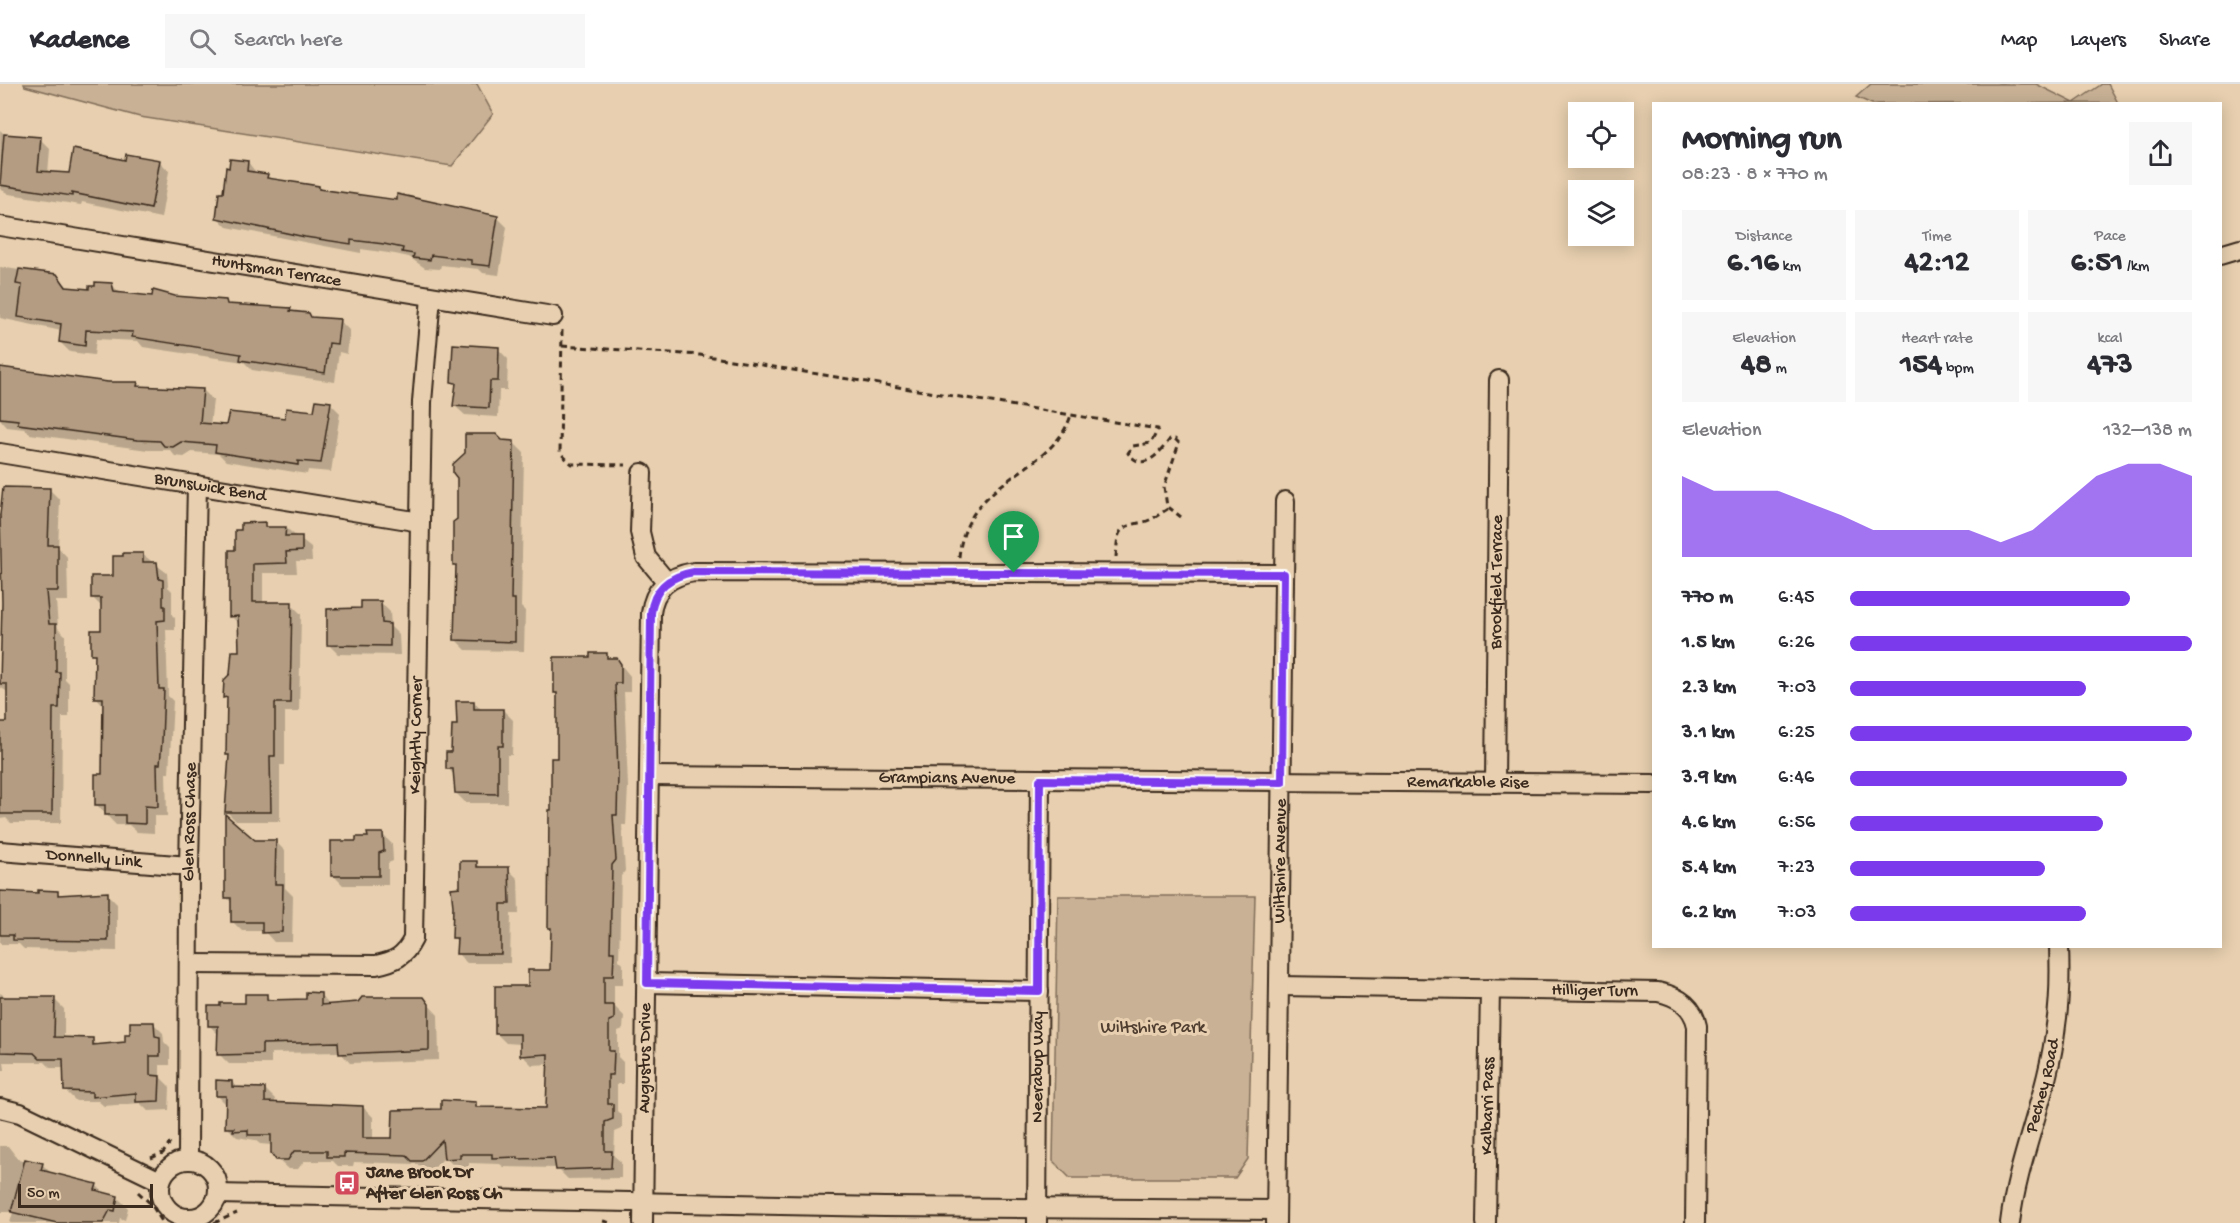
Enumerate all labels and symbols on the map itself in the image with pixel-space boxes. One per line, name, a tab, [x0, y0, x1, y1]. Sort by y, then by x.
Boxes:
street label: Huntsman Terrace	[210, 250, 344, 292]
street label: Brunswick Bend	[152, 468, 269, 507]
pin	[988, 511, 1039, 573]
street label: Brookfield Terrace	[1486, 514, 1508, 650]
street label: Keightly Corner	[405, 675, 428, 794]
street label: Glen Ross Chase	[178, 762, 202, 882]
street label: Grampians Avenue	[878, 767, 1016, 789]
street label: Remarkable Rise	[1407, 772, 1530, 794]
street label: Wiltshire Avenue	[1269, 798, 1292, 924]
street label: Donnelly Link	[44, 844, 144, 873]
street label: Hilliger Turn	[1552, 980, 1639, 1002]
street label: Augustus Drive	[634, 1002, 656, 1113]
street label: Neerabup Way	[1027, 1011, 1049, 1123]
park label: Wiltshire Park	[1101, 1018, 1207, 1039]
street label: Pechey Road	[2021, 1036, 2065, 1137]
street label: Kalbarri Pass	[1477, 1056, 1499, 1155]
place label: Jane Brook Dr After Glen Ross Ch	[365, 1163, 503, 1205]
bus stop icon: Jane Brook Dr After Glen Ross Ch	[332, 1168, 362, 1198]
scale bar	[18, 1181, 153, 1208]

